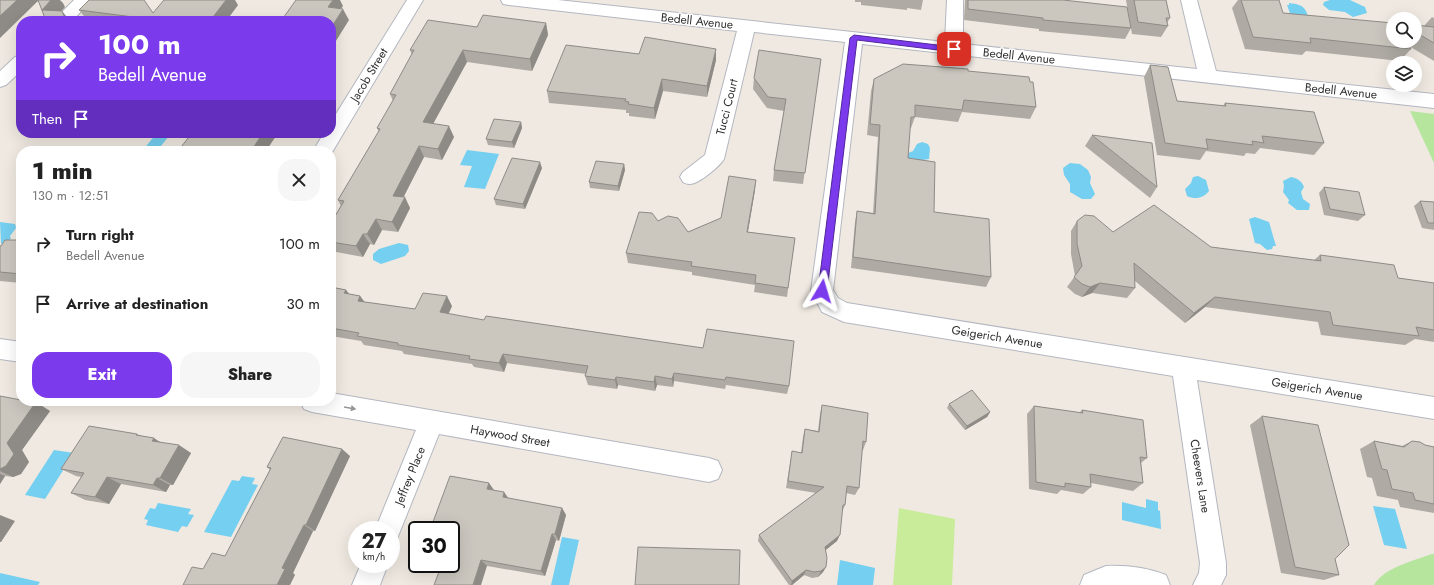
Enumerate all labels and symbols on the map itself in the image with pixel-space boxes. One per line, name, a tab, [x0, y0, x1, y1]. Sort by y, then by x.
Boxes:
street label: Bedell Avenue	[660, 8, 734, 34]
pin	[937, 32, 971, 66]
street label: Bedell Avenue	[982, 43, 1056, 69]
street label: Jacob Street	[345, 45, 392, 107]
street label: Tucci Court	[711, 77, 743, 137]
street label: Bedell Avenue	[1304, 78, 1378, 104]
position arrow	[801, 270, 843, 312]
street label: Geigerich Avenue	[950, 321, 1044, 353]
street label: Geigerich Avenue	[1270, 373, 1364, 405]
one-way arrow	[344, 405, 356, 411]
street label: Haywood Street	[469, 420, 551, 452]
street label: Cheevers Lane	[1185, 438, 1215, 514]
street label: Jeffrey Place	[389, 444, 430, 510]
speed limit sign: 30	[408, 521, 460, 573]

